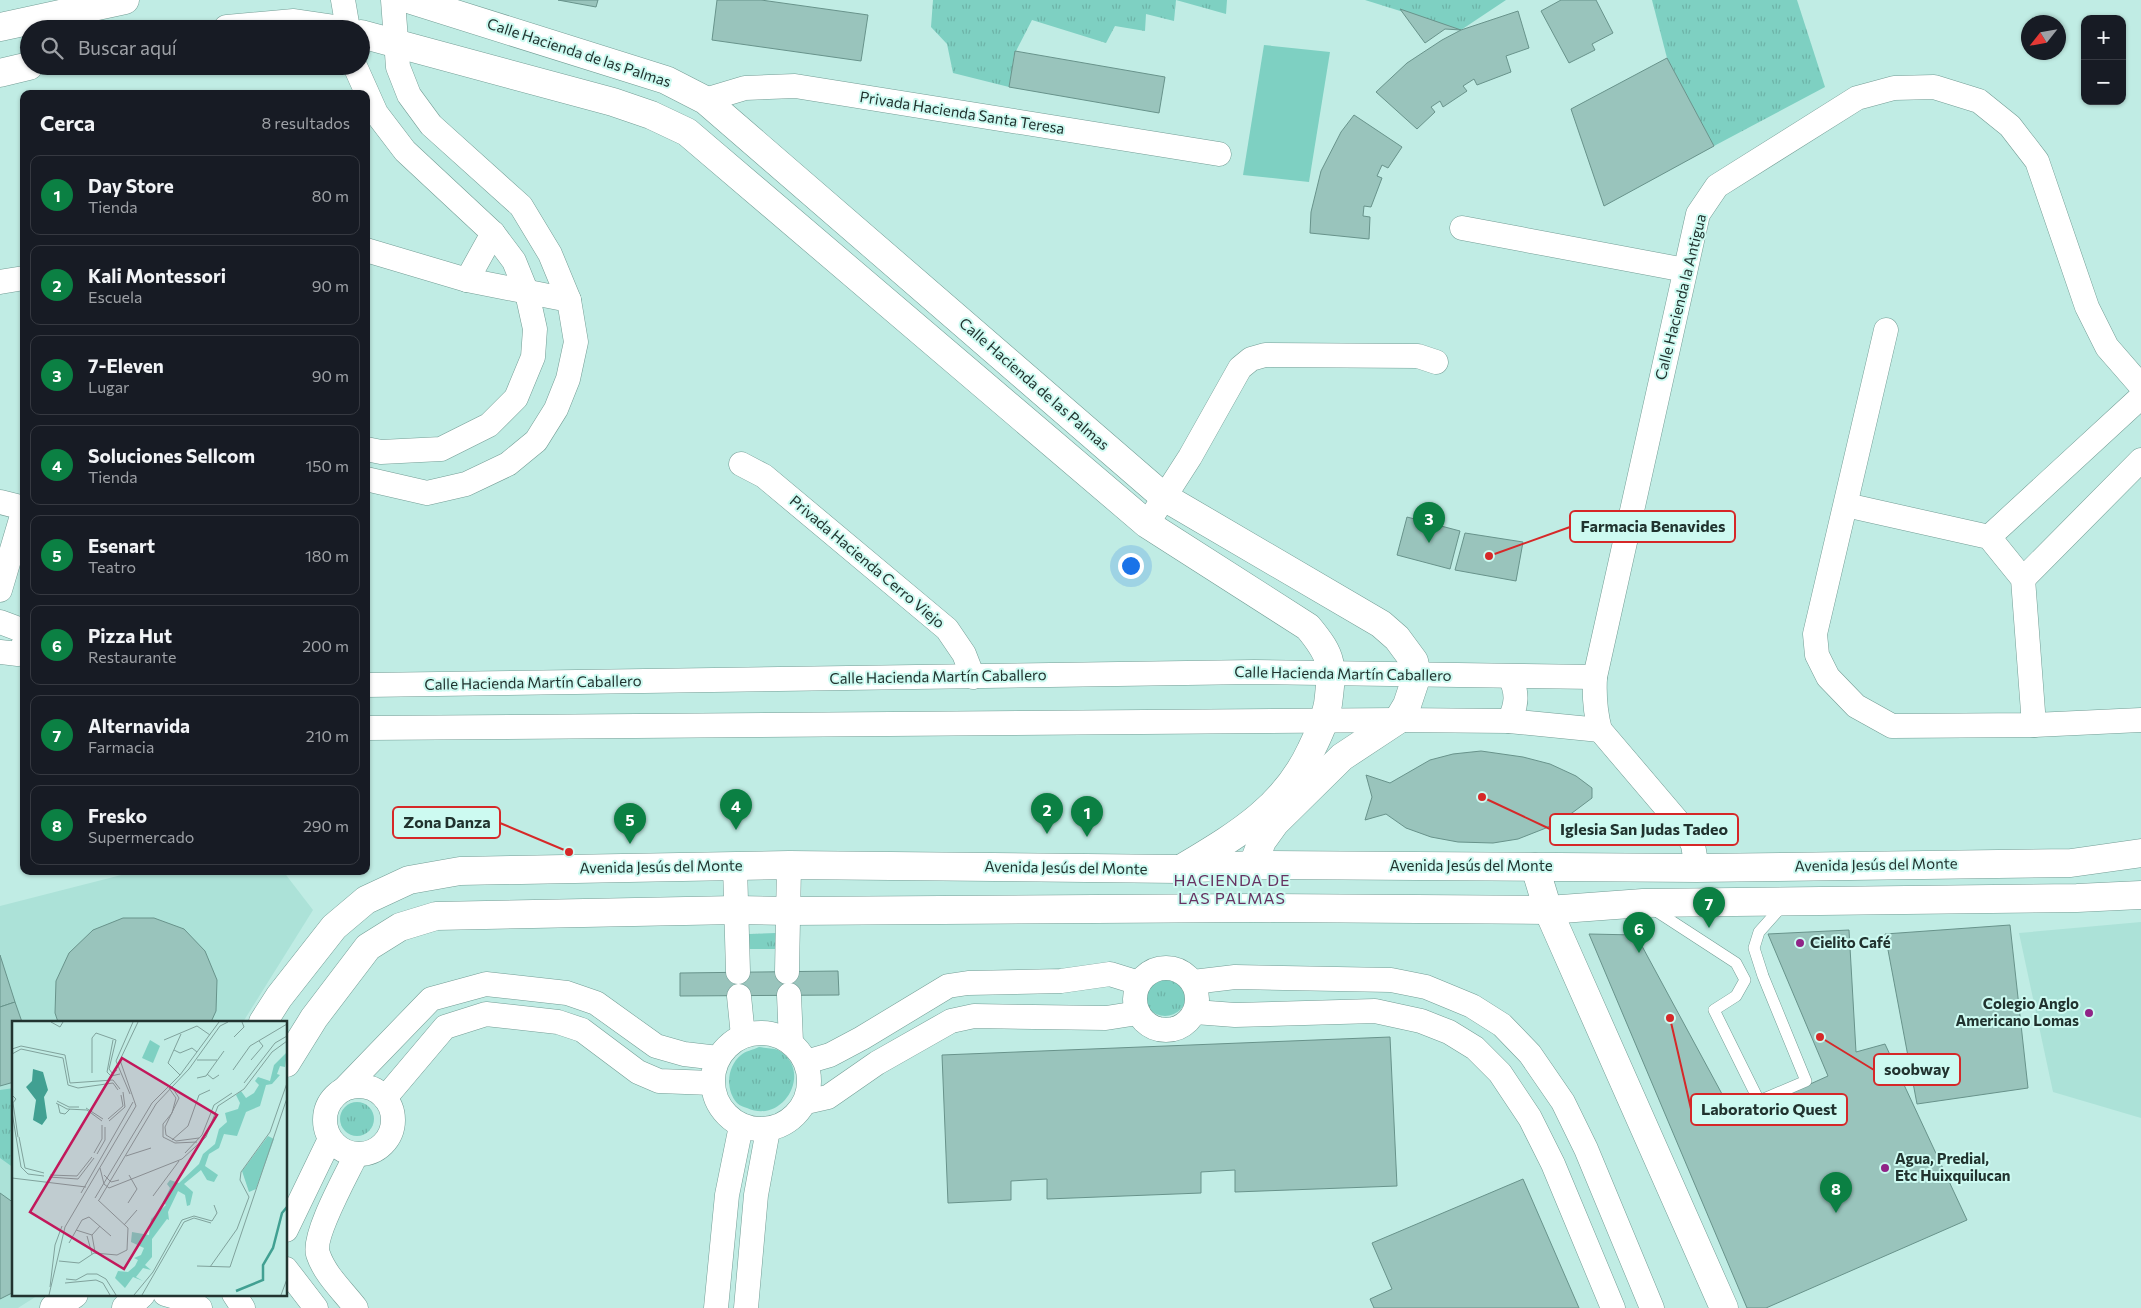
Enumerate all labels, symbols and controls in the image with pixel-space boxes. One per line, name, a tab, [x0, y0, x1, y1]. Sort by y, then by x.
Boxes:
street label: Calle Hacienda de las Palmas	[485, 14, 674, 90]
north arrow	[2021, 15, 2066, 60]
map controls	[2081, 15, 2126, 105]
button: +	[2081, 15, 2126, 60]
search box	[20, 20, 370, 75]
icon: search	[38, 34, 66, 62]
text: Buscar aquí	[78, 36, 177, 59]
button: −	[2081, 60, 2126, 105]
street label: Privada Hacienda Santa Teresa	[858, 87, 1066, 137]
text: Cerca	[40, 110, 95, 135]
text: 8 resultados	[262, 113, 350, 132]
text: Day Store	[88, 174, 174, 197]
text: 1	[53, 186, 61, 205]
text: 80 m	[312, 186, 349, 205]
text: Tienda	[88, 197, 138, 216]
street label: Calle Hacienda la Antigua	[1651, 212, 1709, 382]
text: Kali Montessori	[88, 264, 226, 287]
text: 2	[52, 276, 62, 295]
text: 90 m	[312, 276, 349, 295]
text: Escuela	[88, 287, 142, 306]
street label: Calle Hacienda de las Palmas	[956, 313, 1113, 453]
text: 7-Eleven	[88, 354, 164, 377]
text: 3	[52, 366, 62, 385]
text: 90 m	[312, 366, 349, 385]
text: Lugar	[88, 377, 129, 396]
text: Soluciones Sellcom	[88, 444, 255, 467]
text: 4	[52, 456, 62, 475]
text: 150 m	[306, 456, 349, 475]
text: Tienda	[88, 467, 138, 486]
street label: Privada Hacienda Cerro Viejo	[786, 491, 949, 631]
pin: 3	[1413, 502, 1445, 543]
callout: Farmacia Benavides	[1570, 511, 1735, 542]
text: Farmacia Benavides	[1581, 516, 1725, 535]
text: Esenart	[88, 534, 155, 557]
text: 5	[52, 546, 62, 565]
text: 180 m	[305, 546, 349, 565]
your location	[1118, 553, 1144, 579]
text: Teatro	[88, 557, 136, 576]
text: Pizza Hut	[88, 624, 172, 647]
text: 6	[52, 636, 62, 655]
text: 200 m	[302, 636, 349, 655]
text: Restaurante	[88, 647, 176, 666]
street label: Calle Hacienda Martín Caballero	[1234, 662, 1452, 684]
street label: Calle Hacienda Martín Caballero	[829, 665, 1047, 687]
street label: Calle Hacienda Martín Caballero	[424, 671, 642, 693]
text: Alternavida	[88, 714, 190, 737]
text: 7	[53, 726, 61, 745]
text: 210 m	[306, 726, 349, 745]
text: Farmacia	[88, 737, 154, 756]
pin: 4	[720, 789, 752, 830]
pin: 2	[1031, 793, 1063, 834]
pin: 1	[1071, 796, 1103, 837]
pin: 5	[614, 803, 646, 844]
text: Fresko	[88, 804, 147, 827]
callout: Zona Danza	[393, 807, 500, 838]
text: Zona Danza	[403, 812, 491, 831]
callout: Iglesia San Judas Tadeo	[1550, 814, 1738, 845]
text: 8	[52, 816, 62, 835]
text: 290 m	[303, 816, 349, 835]
text: Iglesia San Judas Tadeo	[1560, 819, 1728, 838]
text: Supermercado	[88, 827, 194, 846]
street label: Avenida Jesús del Monte	[1794, 854, 1958, 874]
street label: Avenida Jesús del Monte	[579, 856, 743, 876]
street label: Avenida Jesús del Monte	[1389, 856, 1553, 874]
street label: Avenida Jesús del Monte	[984, 857, 1148, 877]
district label: HACIENDA DE LAS PALMAS	[1173, 870, 1291, 907]
pin: 7	[1693, 887, 1725, 928]
pin: 6	[1623, 912, 1655, 953]
place label: Cielito Café	[1810, 933, 1891, 951]
marker: Cielito Café	[1794, 937, 1806, 949]
place label: Colegio Anglo Americano Lomas	[1956, 994, 2079, 1029]
marker: Colegio Anglo Americano Lomas	[2083, 1007, 2095, 1019]
inset map	[12, 1021, 288, 1296]
callout: soobway	[1874, 1054, 1960, 1085]
text: soobway	[1884, 1059, 1950, 1078]
callout: Laboratorio Quest	[1691, 1094, 1847, 1125]
text: Laboratorio Quest	[1701, 1099, 1837, 1118]
place label: Agua, Predial, Etc Huixquilucan	[1895, 1149, 2010, 1184]
marker: Agua, Predial, Etc Huixquilucan	[1879, 1162, 1891, 1174]
pin: 8	[1820, 1172, 1852, 1213]

